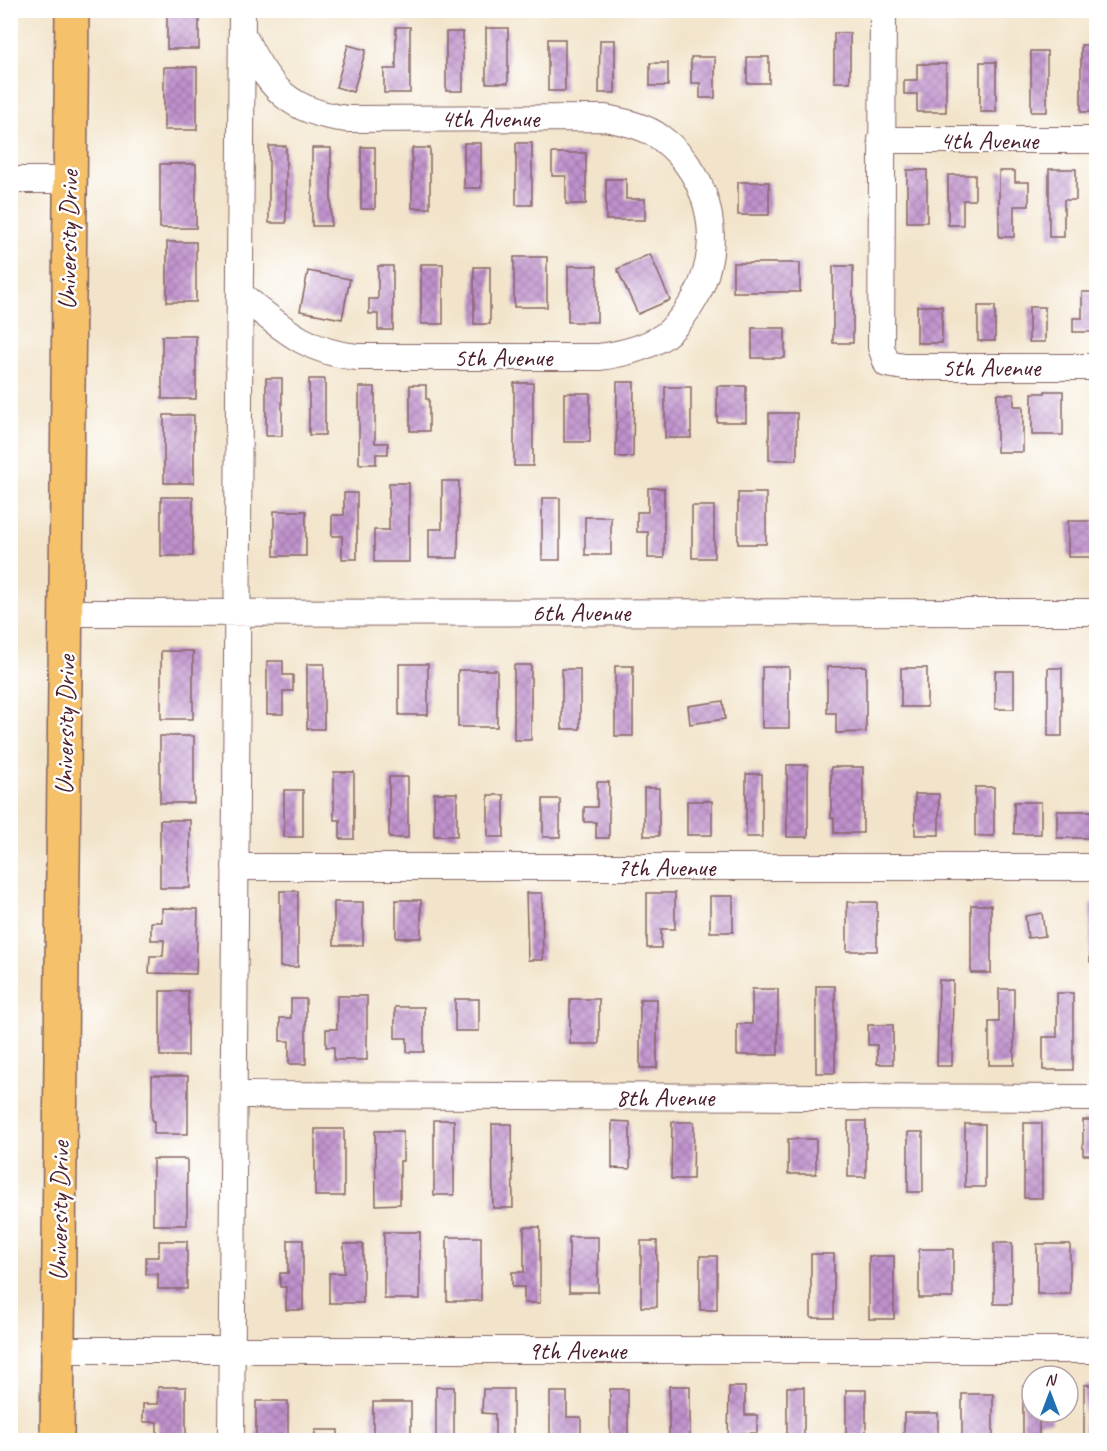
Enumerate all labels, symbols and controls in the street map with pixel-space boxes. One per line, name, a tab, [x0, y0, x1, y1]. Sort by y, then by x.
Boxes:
street label: 4th Avenue	[441, 102, 541, 135]
street label: 4th Avenue	[940, 124, 1040, 157]
street label: University Drive	[50, 168, 86, 310]
street label: 5th Avenue	[454, 341, 554, 374]
street label: 5th Avenue	[942, 351, 1042, 384]
street label: 6th Avenue	[532, 596, 632, 629]
street label: University Drive	[47, 653, 83, 795]
street label: 7th Avenue	[617, 851, 717, 884]
street label: 8th Avenue	[616, 1081, 716, 1114]
street label: University Drive	[41, 1139, 77, 1281]
street label: 9th Avenue	[528, 1334, 628, 1367]
north arrow	[1020, 1364, 1080, 1424]
text: N	[1045, 1370, 1058, 1390]

